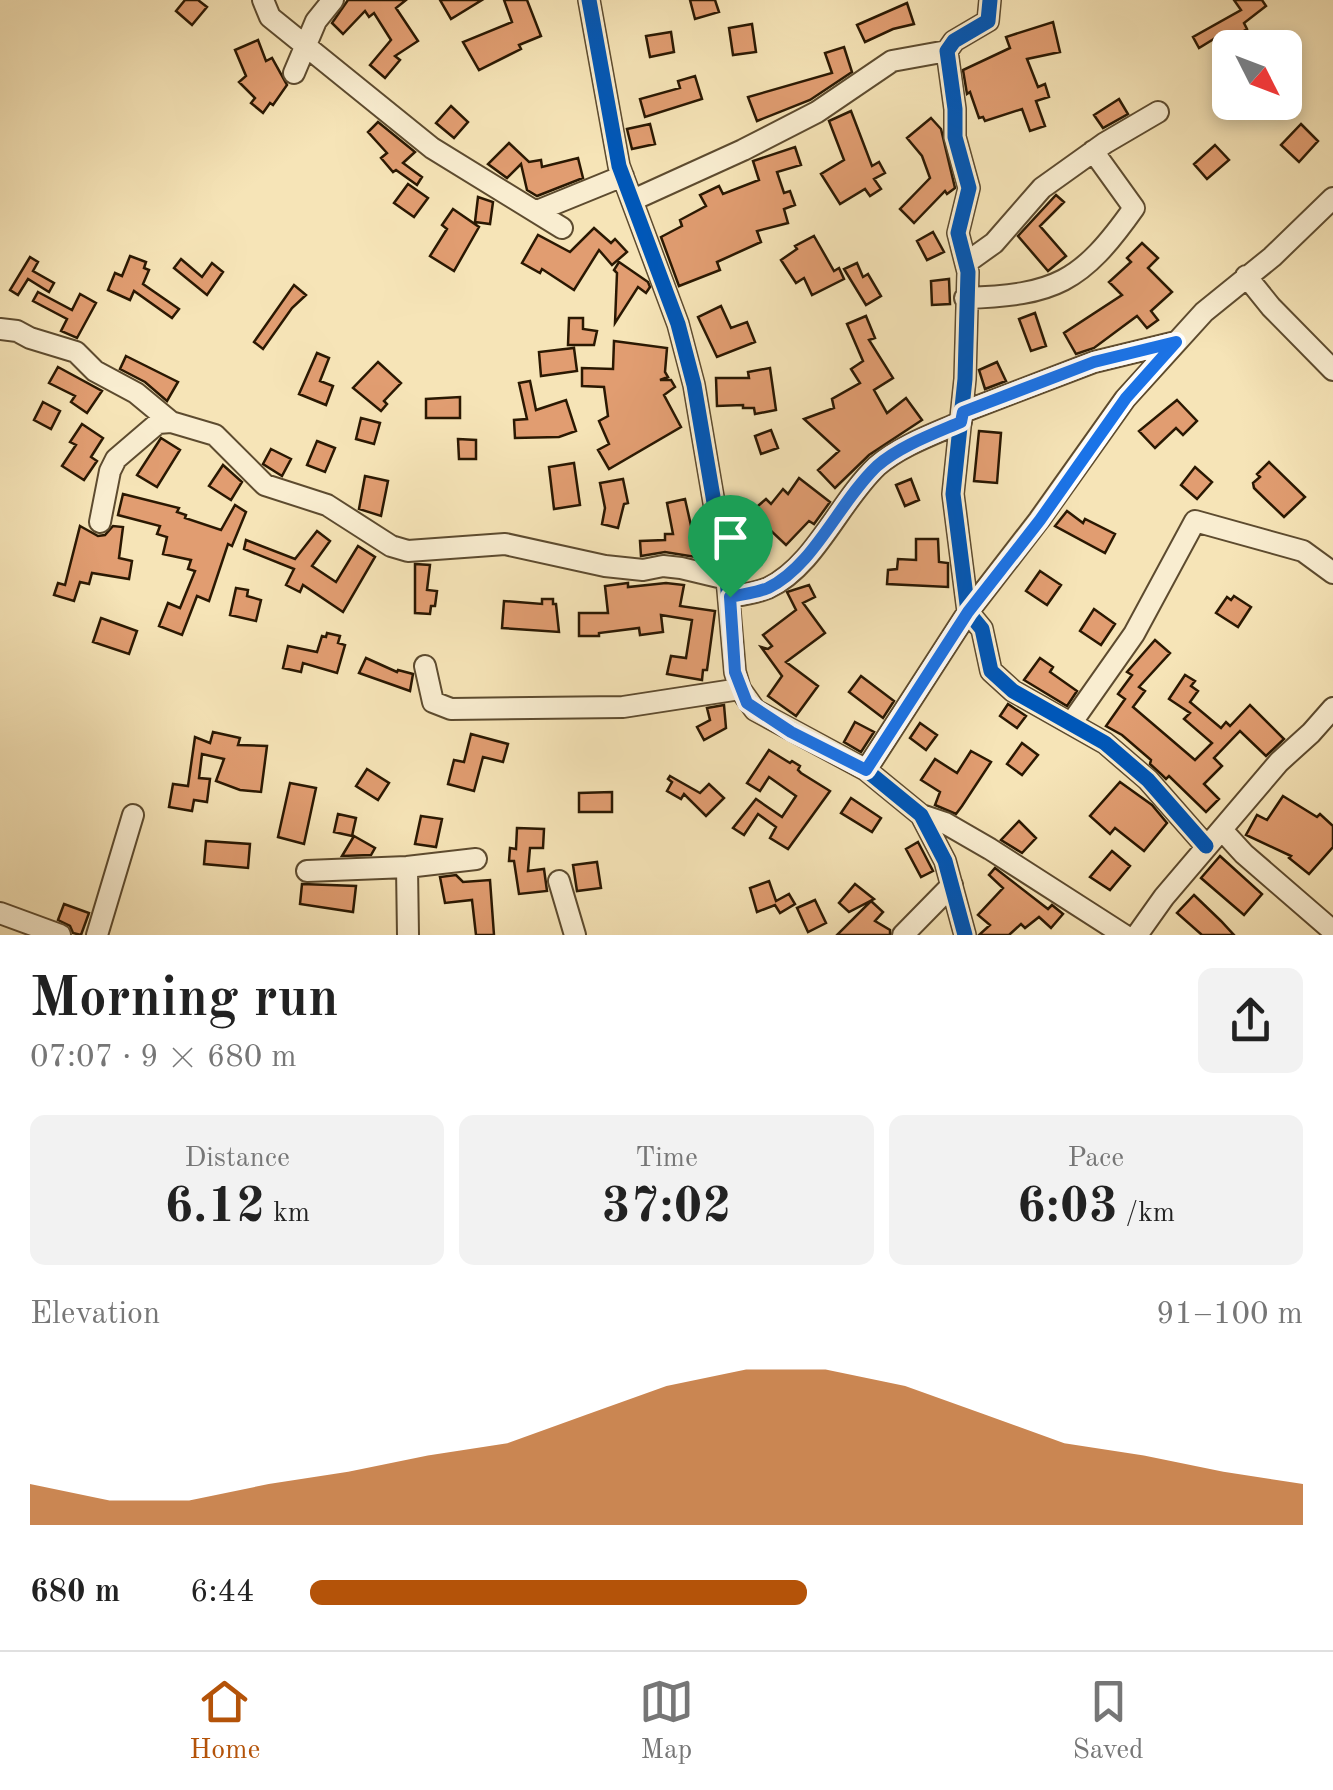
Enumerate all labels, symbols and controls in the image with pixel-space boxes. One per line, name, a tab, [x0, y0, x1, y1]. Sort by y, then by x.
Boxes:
north arrow	[1212, 30, 1302, 120]
map controls	[1212, 30, 1302, 120]
pin	[688, 495, 773, 598]
icon: arrive	[703, 510, 758, 565]
button: share	[1198, 968, 1303, 1073]
text: Morning run	[30, 973, 339, 1028]
text: 07:07 · 9 × 680 m	[30, 1042, 297, 1074]
text: Distance	[184, 1145, 290, 1173]
text: Time	[635, 1145, 698, 1173]
text: Pace	[1067, 1145, 1124, 1173]
text: 6.12	[164, 1183, 265, 1233]
text: 37:02	[601, 1183, 731, 1233]
text: 6:03	[1017, 1183, 1118, 1233]
text: km	[265, 1200, 310, 1228]
text: /km	[1118, 1200, 1175, 1228]
text: Elevation	[30, 1299, 160, 1331]
text: 91–100 m	[1156, 1299, 1303, 1331]
text: 680 m	[30, 1577, 120, 1609]
text: 6:44	[190, 1577, 255, 1609]
tab: Home	[189, 1674, 260, 1769]
tab: Map	[639, 1674, 694, 1769]
tab: Saved	[1072, 1674, 1144, 1769]

